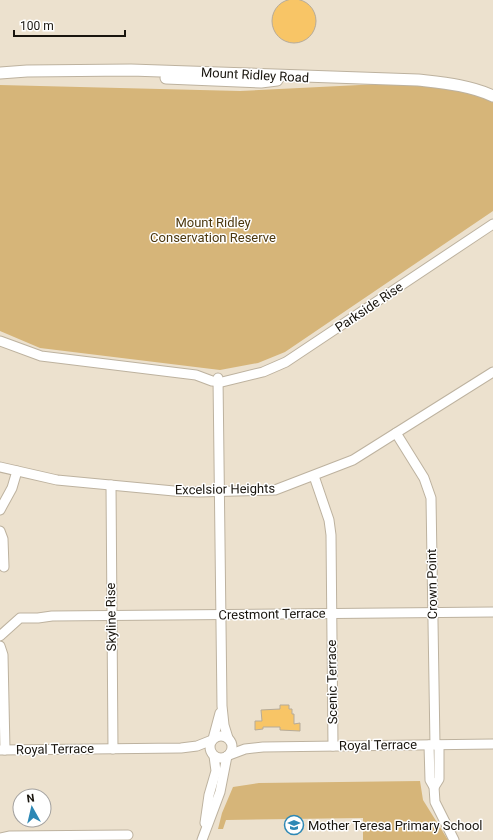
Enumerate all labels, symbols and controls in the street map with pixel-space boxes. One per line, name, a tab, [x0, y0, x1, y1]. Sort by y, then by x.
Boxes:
scale bar	[14, 12, 125, 38]
text: 100 m	[20, 19, 54, 33]
street label: Mount Ridley Road	[201, 65, 309, 85]
park label: Mount Ridley Conservation Reserve	[150, 215, 276, 245]
street label: Parkside Rise	[332, 279, 406, 335]
street label: Excelsior Heights	[175, 481, 276, 497]
street label: Crown Point	[424, 549, 440, 619]
street label: Skyline Rise	[103, 582, 119, 652]
street label: Crestmont Terrace	[218, 606, 326, 622]
street label: Scenic Terrace	[324, 639, 340, 725]
street label: Royal Terrace	[339, 737, 417, 753]
street label: Royal Terrace	[16, 741, 94, 757]
north arrow	[12, 788, 52, 828]
text: N	[26, 792, 36, 806]
school or university icon: Mother Teresa Primary School	[283, 814, 305, 836]
place label: Mother Teresa Primary School	[308, 818, 482, 833]

